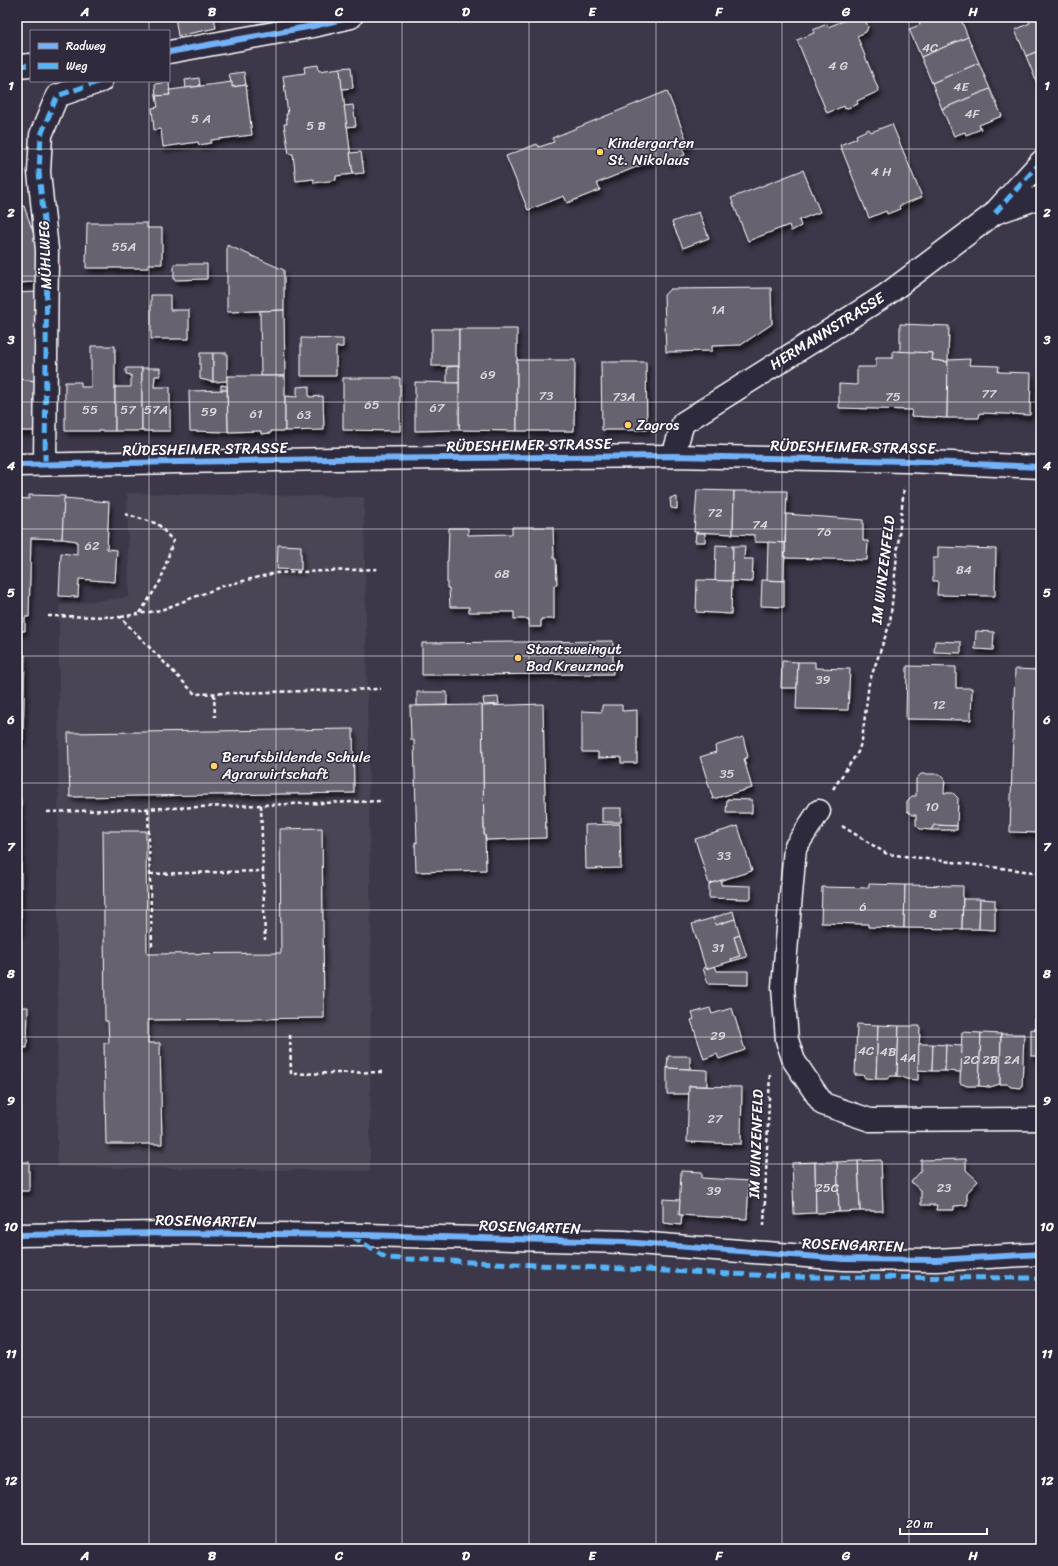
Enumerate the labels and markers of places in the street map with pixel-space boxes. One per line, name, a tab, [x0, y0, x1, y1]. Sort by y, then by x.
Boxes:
place label: Kindergarten St. Nikolaus	[608, 130, 694, 173]
marker: Kindergarten St. Nikolaus	[595, 147, 605, 157]
place label: Zagros	[636, 412, 680, 438]
marker: Zagros	[623, 420, 633, 430]
place label: Staatsweingut Bad Kreuznach	[526, 636, 624, 679]
marker: Staatsweingut Bad Kreuznach	[513, 653, 523, 663]
place label: Berufsbildende Schule Agrarwirtschaft	[221, 744, 371, 787]
marker: Berufsbildende Schule Agrarwirtschaft	[209, 761, 219, 771]

